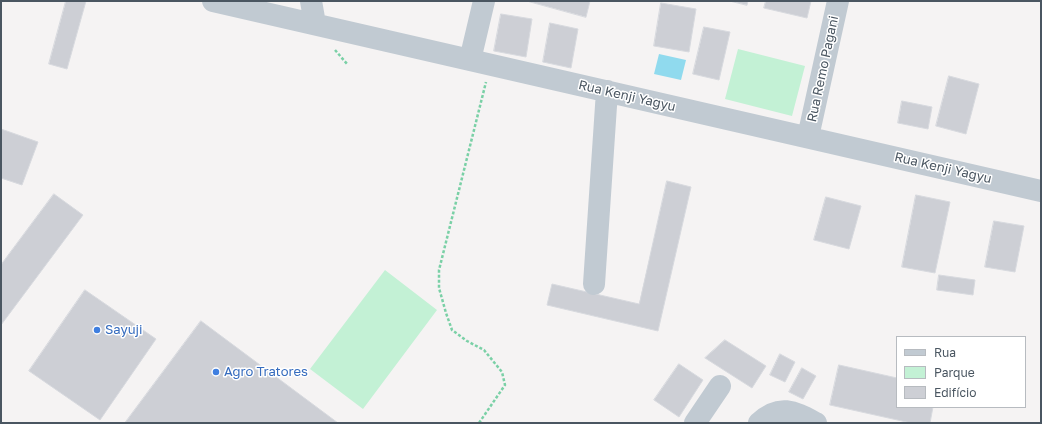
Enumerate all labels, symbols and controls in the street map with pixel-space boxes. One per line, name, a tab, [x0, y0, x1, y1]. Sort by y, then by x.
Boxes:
street label: Rua Remo Pagani	[804, 14, 842, 124]
street label: Rua Kenji Yagyu	[577, 77, 677, 115]
street label: Rua Kenji Yagyu	[893, 149, 993, 187]
place label: Sayuji	[105, 322, 143, 338]
marker: Sayuji	[92, 325, 102, 335]
legend	[896, 336, 1026, 408]
text: Rua	[934, 345, 956, 360]
place label: Agro Tratores	[224, 364, 308, 380]
text: Parque	[934, 365, 975, 380]
marker: Agro Tratores	[211, 367, 221, 377]
text: Edifício	[934, 385, 976, 400]

